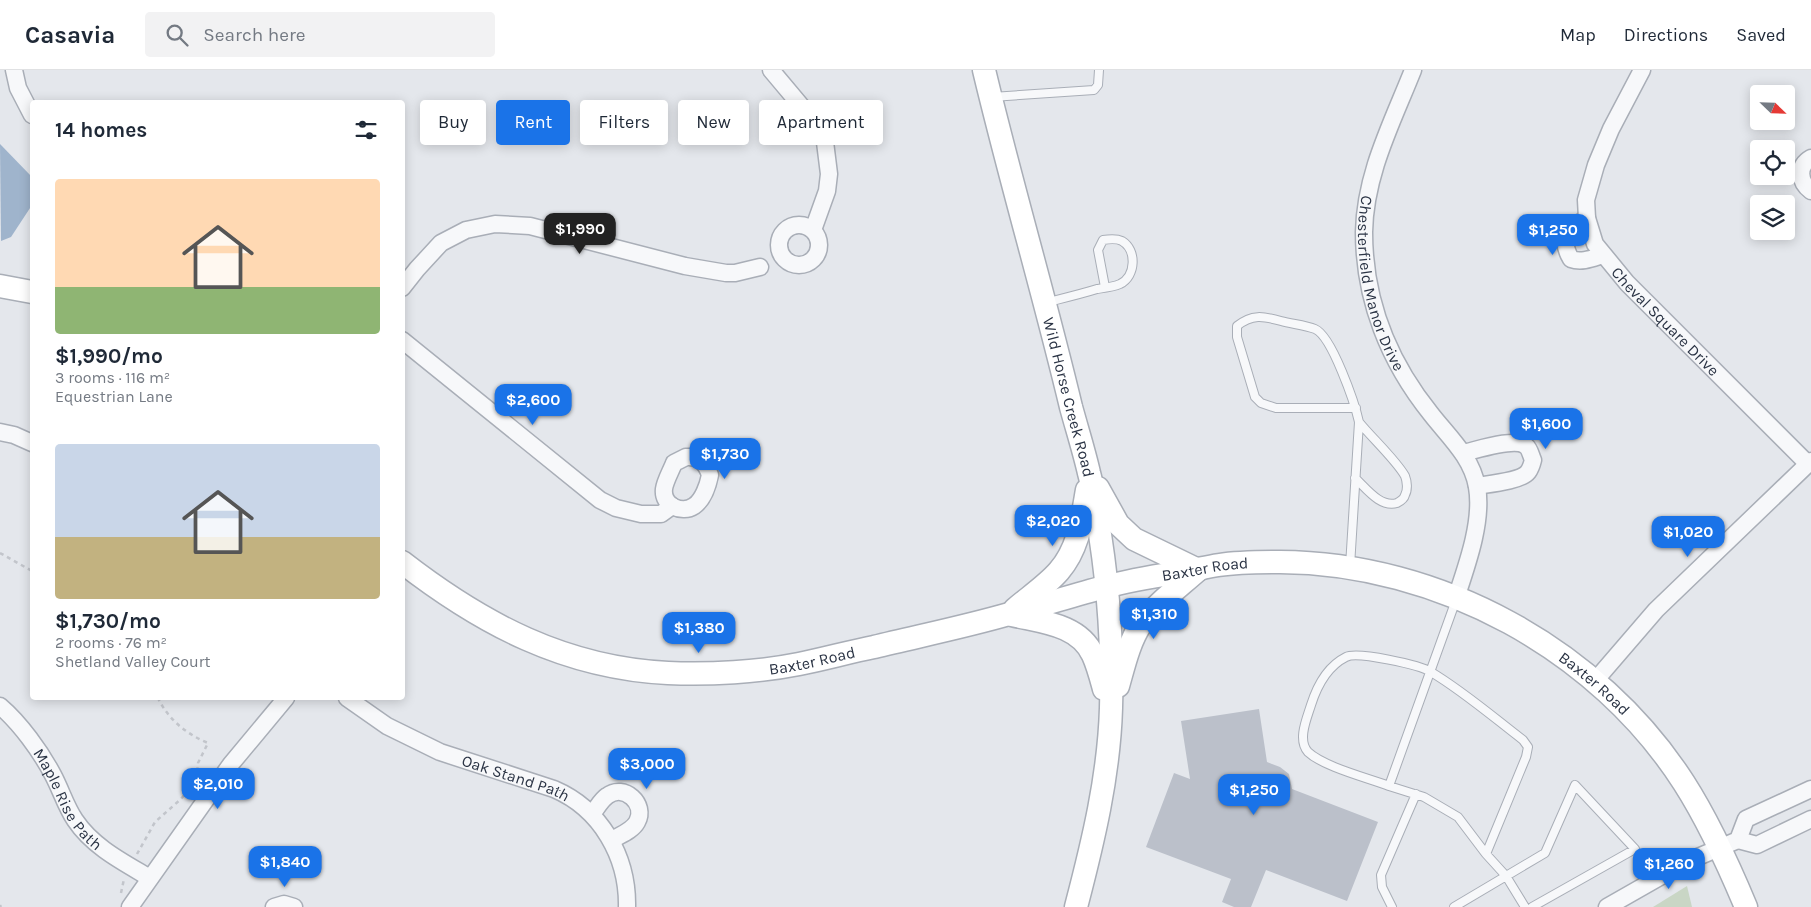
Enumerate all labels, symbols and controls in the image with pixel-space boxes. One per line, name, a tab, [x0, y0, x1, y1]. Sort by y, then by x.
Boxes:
search box	[145, 12, 495, 57]
text: Casavia	[25, 21, 115, 49]
icon: search	[163, 21, 191, 49]
text: Search here	[203, 24, 306, 46]
text: Map	[1560, 24, 1596, 46]
text: Directions	[1624, 24, 1708, 46]
text: Saved	[1736, 24, 1786, 46]
north arrow	[1750, 85, 1795, 130]
map controls	[1750, 85, 1795, 240]
chip: Buy	[420, 100, 486, 145]
chip: Rent	[496, 100, 570, 145]
chip: Filters	[580, 100, 668, 145]
chip: New	[678, 100, 749, 145]
chip: Apartment	[759, 100, 883, 145]
icon: filters	[352, 116, 380, 144]
text: 14 homes	[55, 118, 147, 142]
button: locate	[1750, 140, 1795, 185]
street label: Chesterfield Manor Drive	[1354, 194, 1409, 374]
button: layers	[1750, 195, 1795, 240]
icon: home	[173, 212, 263, 302]
pin: $1,990	[539, 212, 621, 255]
pin: $1,250	[1512, 214, 1594, 256]
text: $1,990	[555, 219, 605, 238]
text: $1,250	[1528, 220, 1578, 239]
street label: Cheval Square Drive	[1608, 263, 1724, 380]
street label: Wild Horse Creek Road	[1039, 315, 1099, 479]
text: $1,990/mo	[55, 344, 163, 368]
text: 3 rooms · 116 m²	[55, 368, 170, 387]
pin: $2,600	[492, 384, 574, 426]
text: Equestrian Lane	[55, 387, 173, 406]
text: $2,600	[506, 390, 560, 409]
pin: $1,600	[1505, 408, 1587, 450]
text: $1,600	[1521, 414, 1571, 433]
pin: $1,730	[684, 438, 766, 480]
text: $1,730	[701, 444, 749, 463]
icon: home	[173, 477, 263, 567]
pin: $2,020	[1012, 504, 1094, 547]
text: $2,020	[1026, 511, 1080, 530]
pin: $1,020	[1647, 516, 1729, 558]
text: $1,020	[1663, 522, 1713, 541]
street label: Baxter Road	[1160, 553, 1249, 584]
pin: $1,310	[1113, 598, 1195, 640]
text: $1,310	[1131, 604, 1177, 623]
text: $1,730/mo	[55, 609, 161, 633]
pin: $1,380	[658, 612, 740, 654]
text: $1,380	[673, 618, 725, 637]
text: 2 rooms · 76 m²	[55, 633, 167, 652]
street label: Baxter Road	[768, 642, 857, 678]
street label: Baxter Road	[1555, 647, 1634, 719]
text: Shetland Valley Court	[55, 652, 211, 671]
street label: Maple Rise Path	[30, 744, 106, 854]
pin: $3,000	[606, 748, 688, 790]
street label: Oak Stand Path	[460, 750, 574, 805]
text: $3,000	[619, 754, 675, 773]
pin: $2,010	[177, 768, 259, 810]
text: $2,010	[193, 774, 243, 793]
pin: $1,250	[1213, 774, 1295, 816]
text: $1,250	[1229, 780, 1279, 799]
pin: $1,840	[244, 846, 326, 888]
pin: $1,260	[1628, 848, 1710, 890]
text: $1,840	[260, 852, 310, 871]
text: $1,260	[1644, 854, 1694, 873]

